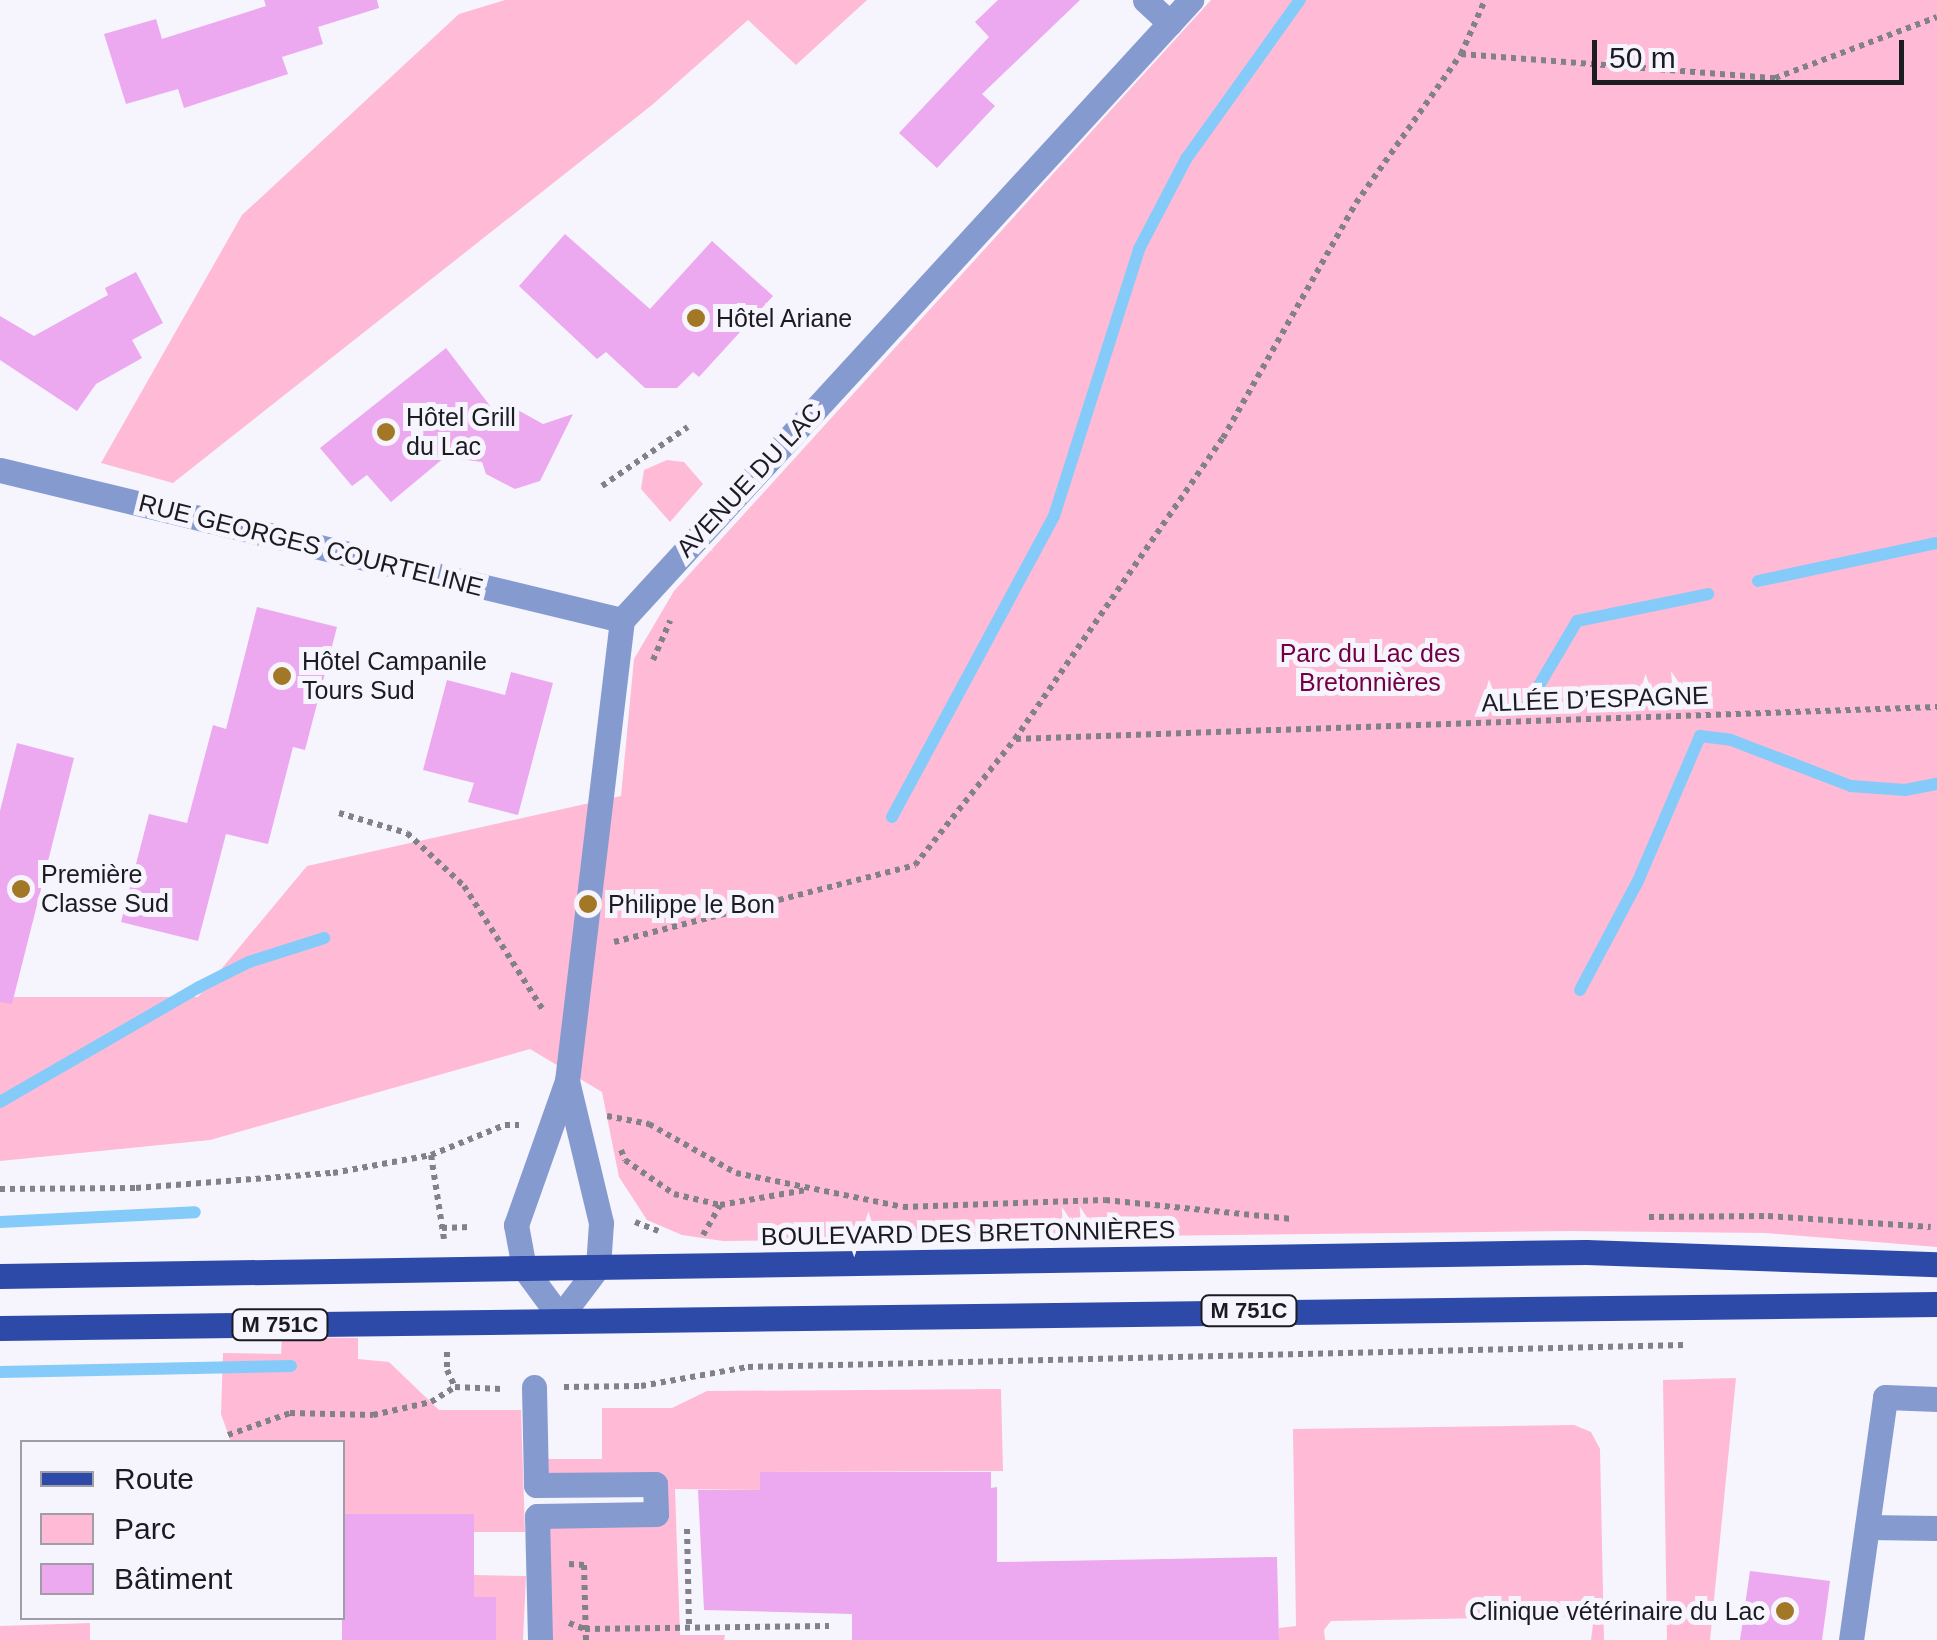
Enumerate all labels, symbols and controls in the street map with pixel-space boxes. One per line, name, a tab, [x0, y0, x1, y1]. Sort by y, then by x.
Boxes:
scale bar	[1597, 20, 1910, 82]
text: 50 m	[1609, 41, 1676, 74]
place label: Hôtel Ariane	[716, 303, 854, 333]
marker: Hôtel Ariane	[685, 307, 707, 329]
street label: AVENUE DU LAC	[670, 397, 828, 563]
place label: Hôtel Grill du Lac	[406, 403, 516, 462]
marker: Hôtel Grill du Lac	[375, 421, 397, 443]
street label: RUE GEORGES COURTELINE	[136, 488, 486, 602]
park label: Parc du Lac des Bretonnières	[1280, 639, 1460, 698]
place label: Hôtel Campanile Tours Sud	[302, 647, 487, 706]
marker: Hôtel Campanile Tours Sud	[271, 665, 293, 687]
street label: ALLÉE D’ESPAGNE	[1481, 680, 1709, 718]
place label: Première Classe Sud	[41, 860, 169, 919]
marker: Première Classe Sud	[10, 878, 32, 900]
place label: Philippe le Bon	[608, 889, 775, 919]
marker: Philippe le Bon	[577, 893, 599, 915]
street label: BOULEVARD DES BRETONNIÈRES	[761, 1214, 1175, 1252]
road number: M 751C	[1199, 1294, 1299, 1328]
road number: M 751C	[230, 1308, 330, 1342]
legend	[20, 1440, 345, 1620]
text: Route	[114, 1462, 194, 1495]
text: Parc	[114, 1512, 176, 1545]
text: Bâtiment	[114, 1562, 232, 1595]
place label: Clinique vétérinaire du Lac	[1469, 1596, 1765, 1626]
marker: Clinique vétérinaire du Lac	[1774, 1600, 1796, 1622]

